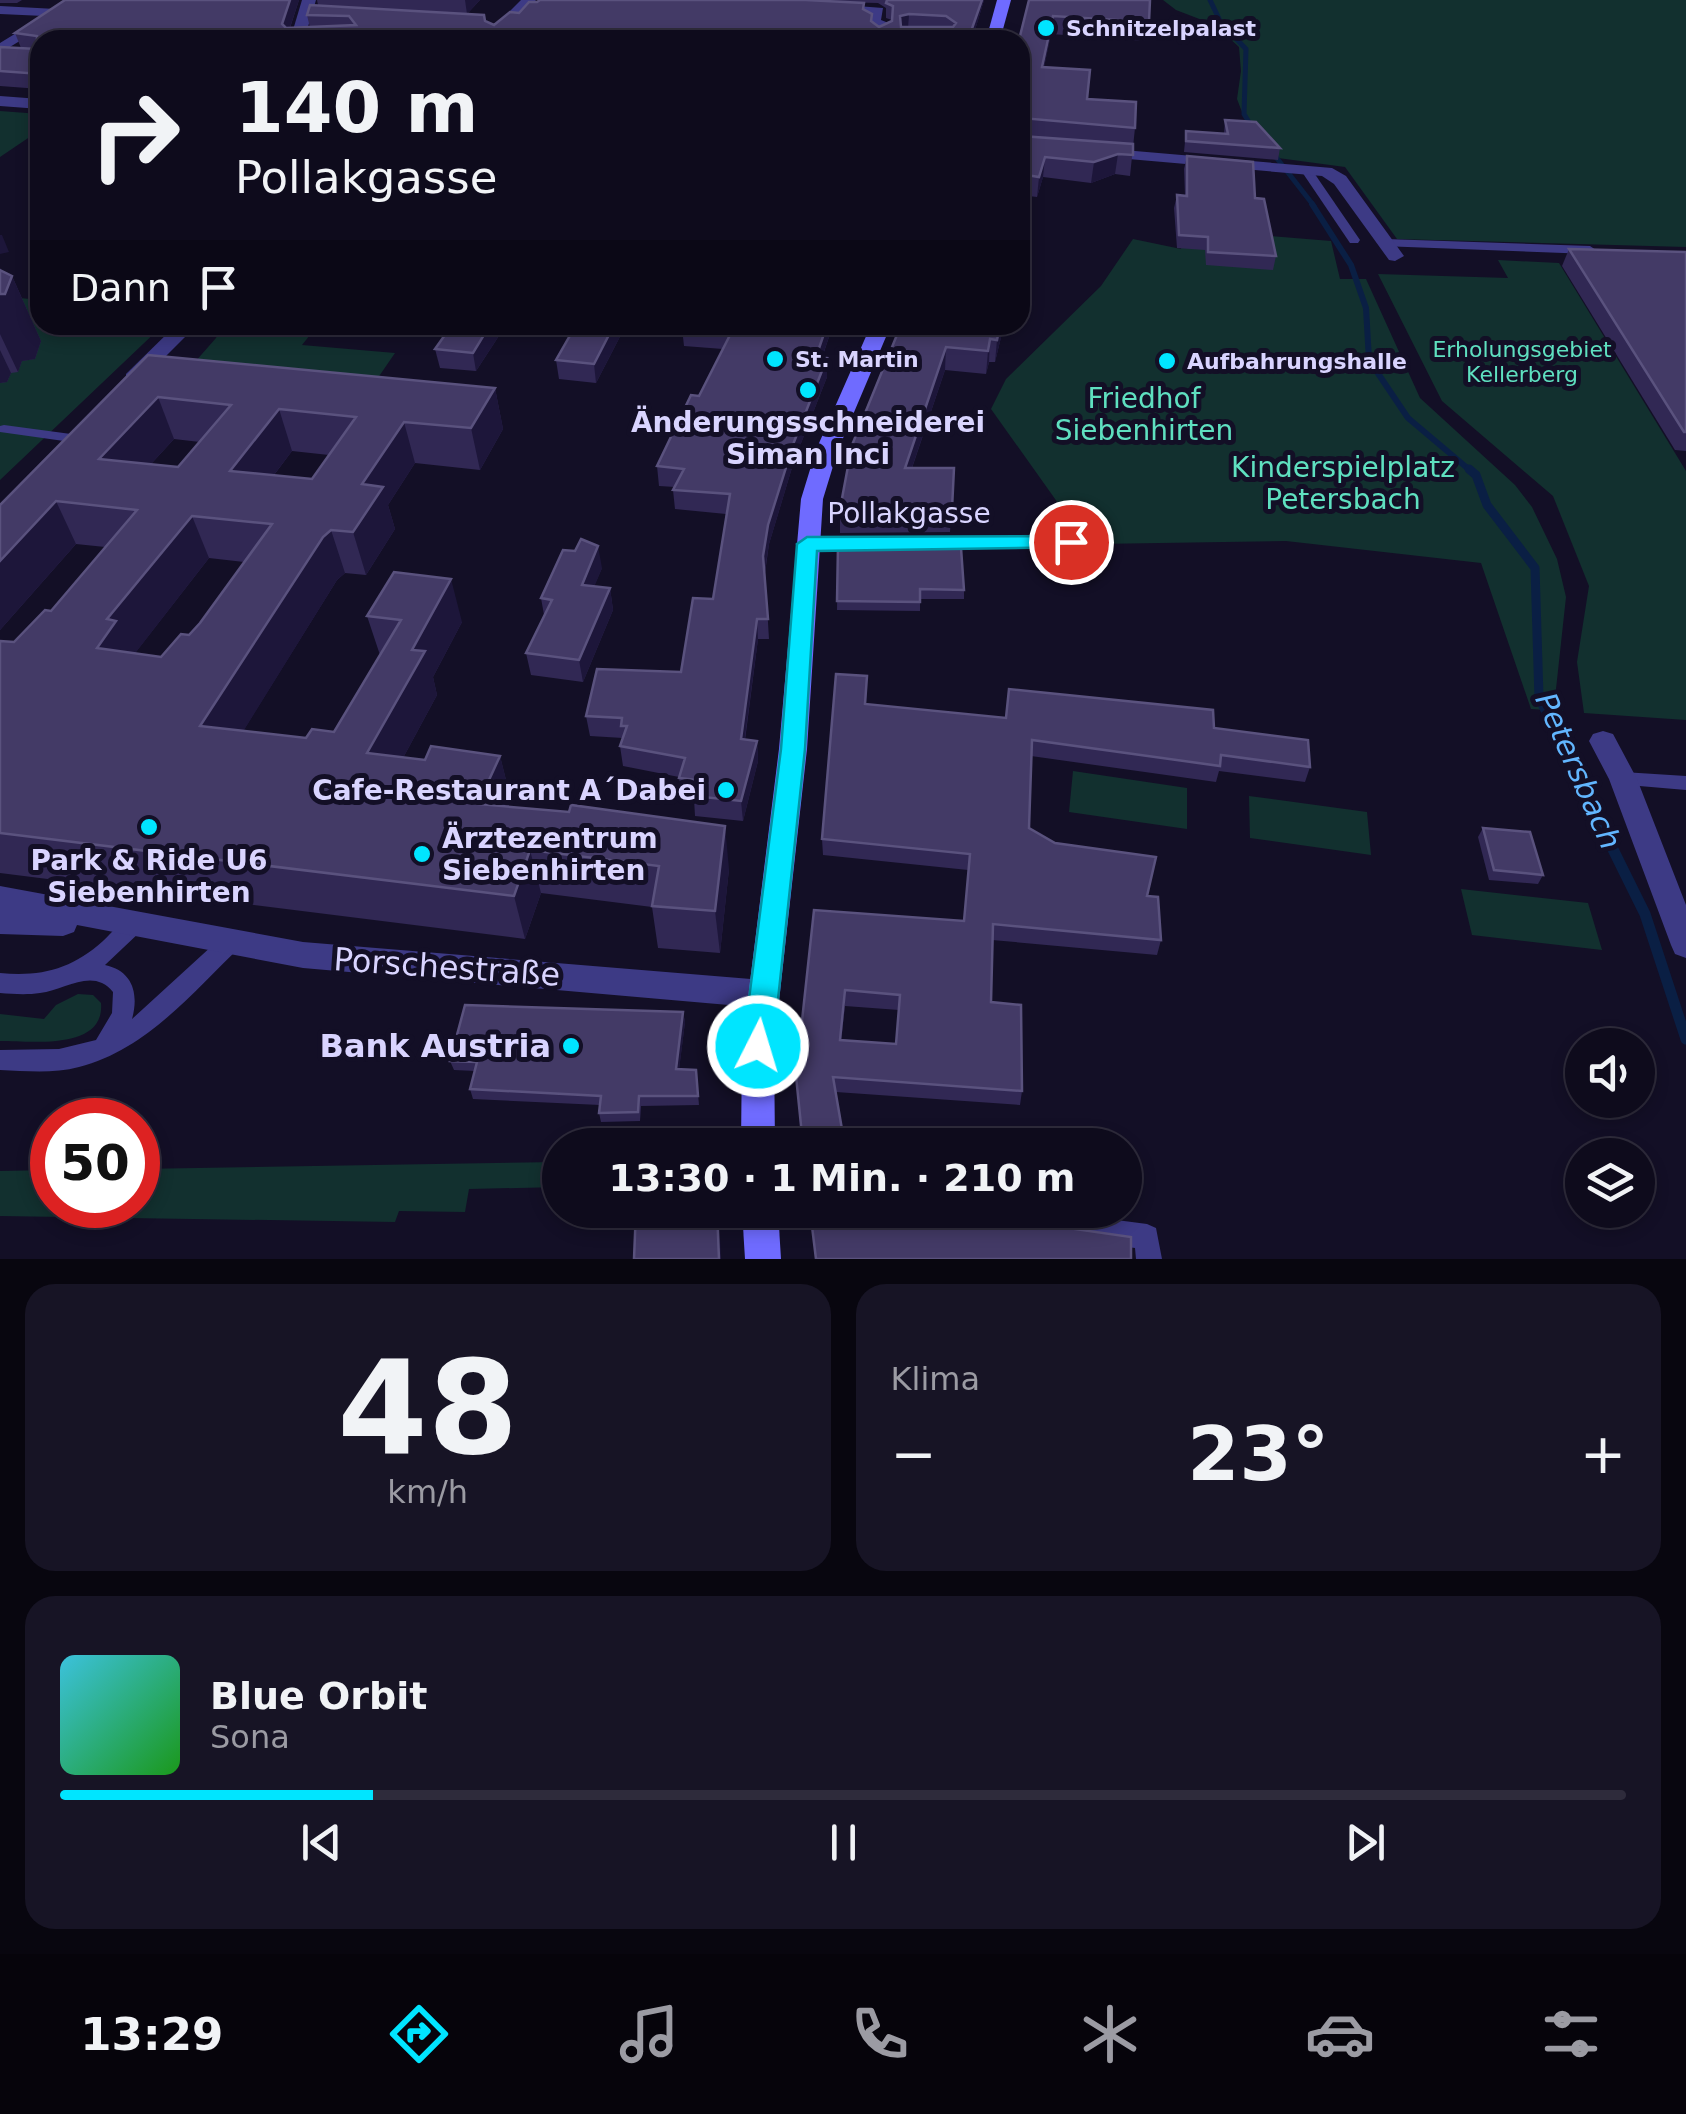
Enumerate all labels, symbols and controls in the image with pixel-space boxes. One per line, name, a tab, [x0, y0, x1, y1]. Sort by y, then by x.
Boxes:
place label: Schnitzelpalast	[1066, 16, 1257, 41]
marker: Schnitzelpalast	[1035, 17, 1057, 39]
text: 140 m	[235, 67, 478, 149]
icon: right	[70, 70, 200, 200]
text: Pollakgasse	[235, 151, 497, 204]
icon: arrive	[191, 260, 246, 315]
text: Dann	[70, 266, 171, 310]
park label: Erholungsgebiet Kellerberg	[1432, 337, 1612, 387]
place label: St. Martin	[795, 347, 919, 372]
marker: St. Martin	[764, 348, 786, 370]
place label: Aufbahrungshalle	[1187, 349, 1407, 374]
marker: Aufbahrungshalle	[1156, 350, 1178, 372]
marker: Änderungsschneiderei Siman Inci	[797, 379, 819, 401]
park label: Friedhof Siebenhirten	[1055, 382, 1233, 447]
place label: Änderungsschneiderei Siman Inci	[631, 405, 985, 471]
park label: Kinderspielplatz Petersbach	[1231, 451, 1455, 516]
street label: Pollakgasse	[827, 497, 991, 530]
pin	[1029, 500, 1114, 585]
icon: arrive	[1044, 515, 1099, 570]
water label: Petersbach	[1528, 687, 1629, 855]
place label: Cafe-Restaurant A´Dabei	[312, 774, 706, 807]
marker: Cafe-Restaurant A´Dabei	[715, 779, 737, 801]
marker: Park & Ride U6 Siebenhirten	[138, 816, 160, 838]
place label: Ärztezentrum Siebenhirten	[442, 821, 658, 887]
marker: Ärztezentrum Siebenhirten	[411, 843, 433, 865]
place label: Park & Ride U6 Siebenhirten	[30, 844, 268, 909]
street label: Porschestraße	[332, 940, 562, 994]
position arrow	[706, 994, 810, 1098]
place label: Bank Austria	[320, 1027, 551, 1065]
map controls	[1565, 1028, 1655, 1228]
button: sound	[1565, 1028, 1655, 1118]
marker: Bank Austria	[560, 1035, 582, 1057]
speed limit sign: 50	[30, 1098, 160, 1228]
button: layers	[1565, 1138, 1655, 1228]
text: 13:30 · 1 Min. · 210 m	[609, 1156, 1075, 1200]
text: 48	[337, 1332, 518, 1484]
text: Klima	[891, 1360, 980, 1398]
text: 23°	[1187, 1410, 1329, 1498]
text: −	[891, 1422, 937, 1486]
text: +	[1580, 1422, 1626, 1486]
text: km/h	[387, 1473, 468, 1511]
text: Blue Orbit	[210, 1674, 427, 1718]
text: Sona	[210, 1718, 290, 1756]
icon: previous	[294, 1815, 349, 1870]
icon: pause	[816, 1815, 871, 1870]
icon: next	[1338, 1815, 1393, 1870]
icon: directions	[384, 1999, 454, 2069]
icon: music	[614, 1999, 684, 2069]
icon: phone	[845, 1999, 915, 2069]
icon: climate	[1075, 1999, 1145, 2069]
icon: car	[1305, 1999, 1375, 2069]
icon: filters	[1536, 1999, 1606, 2069]
text: 13:29	[80, 2008, 223, 2061]

